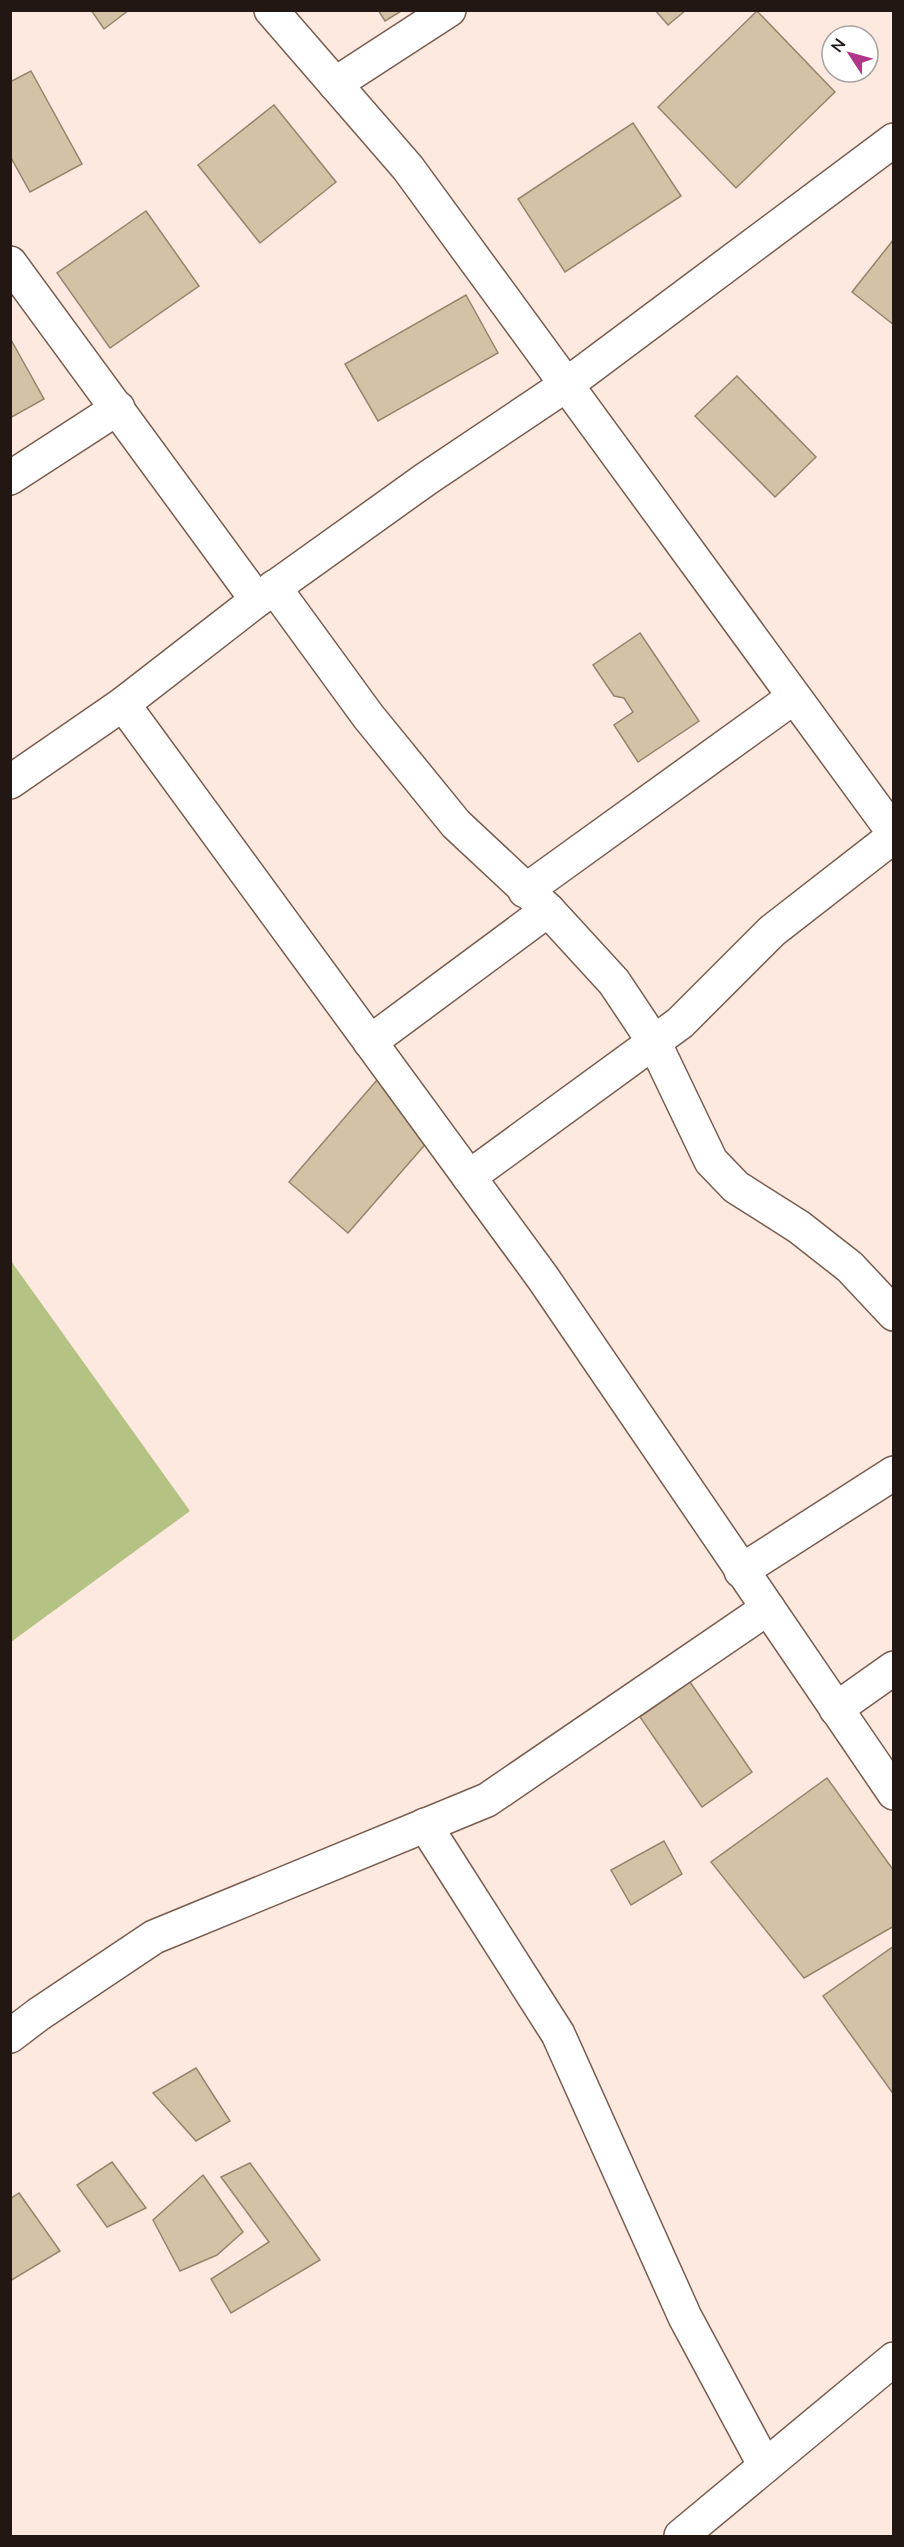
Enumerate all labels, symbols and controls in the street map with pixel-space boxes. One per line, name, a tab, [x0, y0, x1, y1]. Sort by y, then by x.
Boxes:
north arrow	[820, 24, 880, 84]
text: N	[826, 34, 850, 56]

